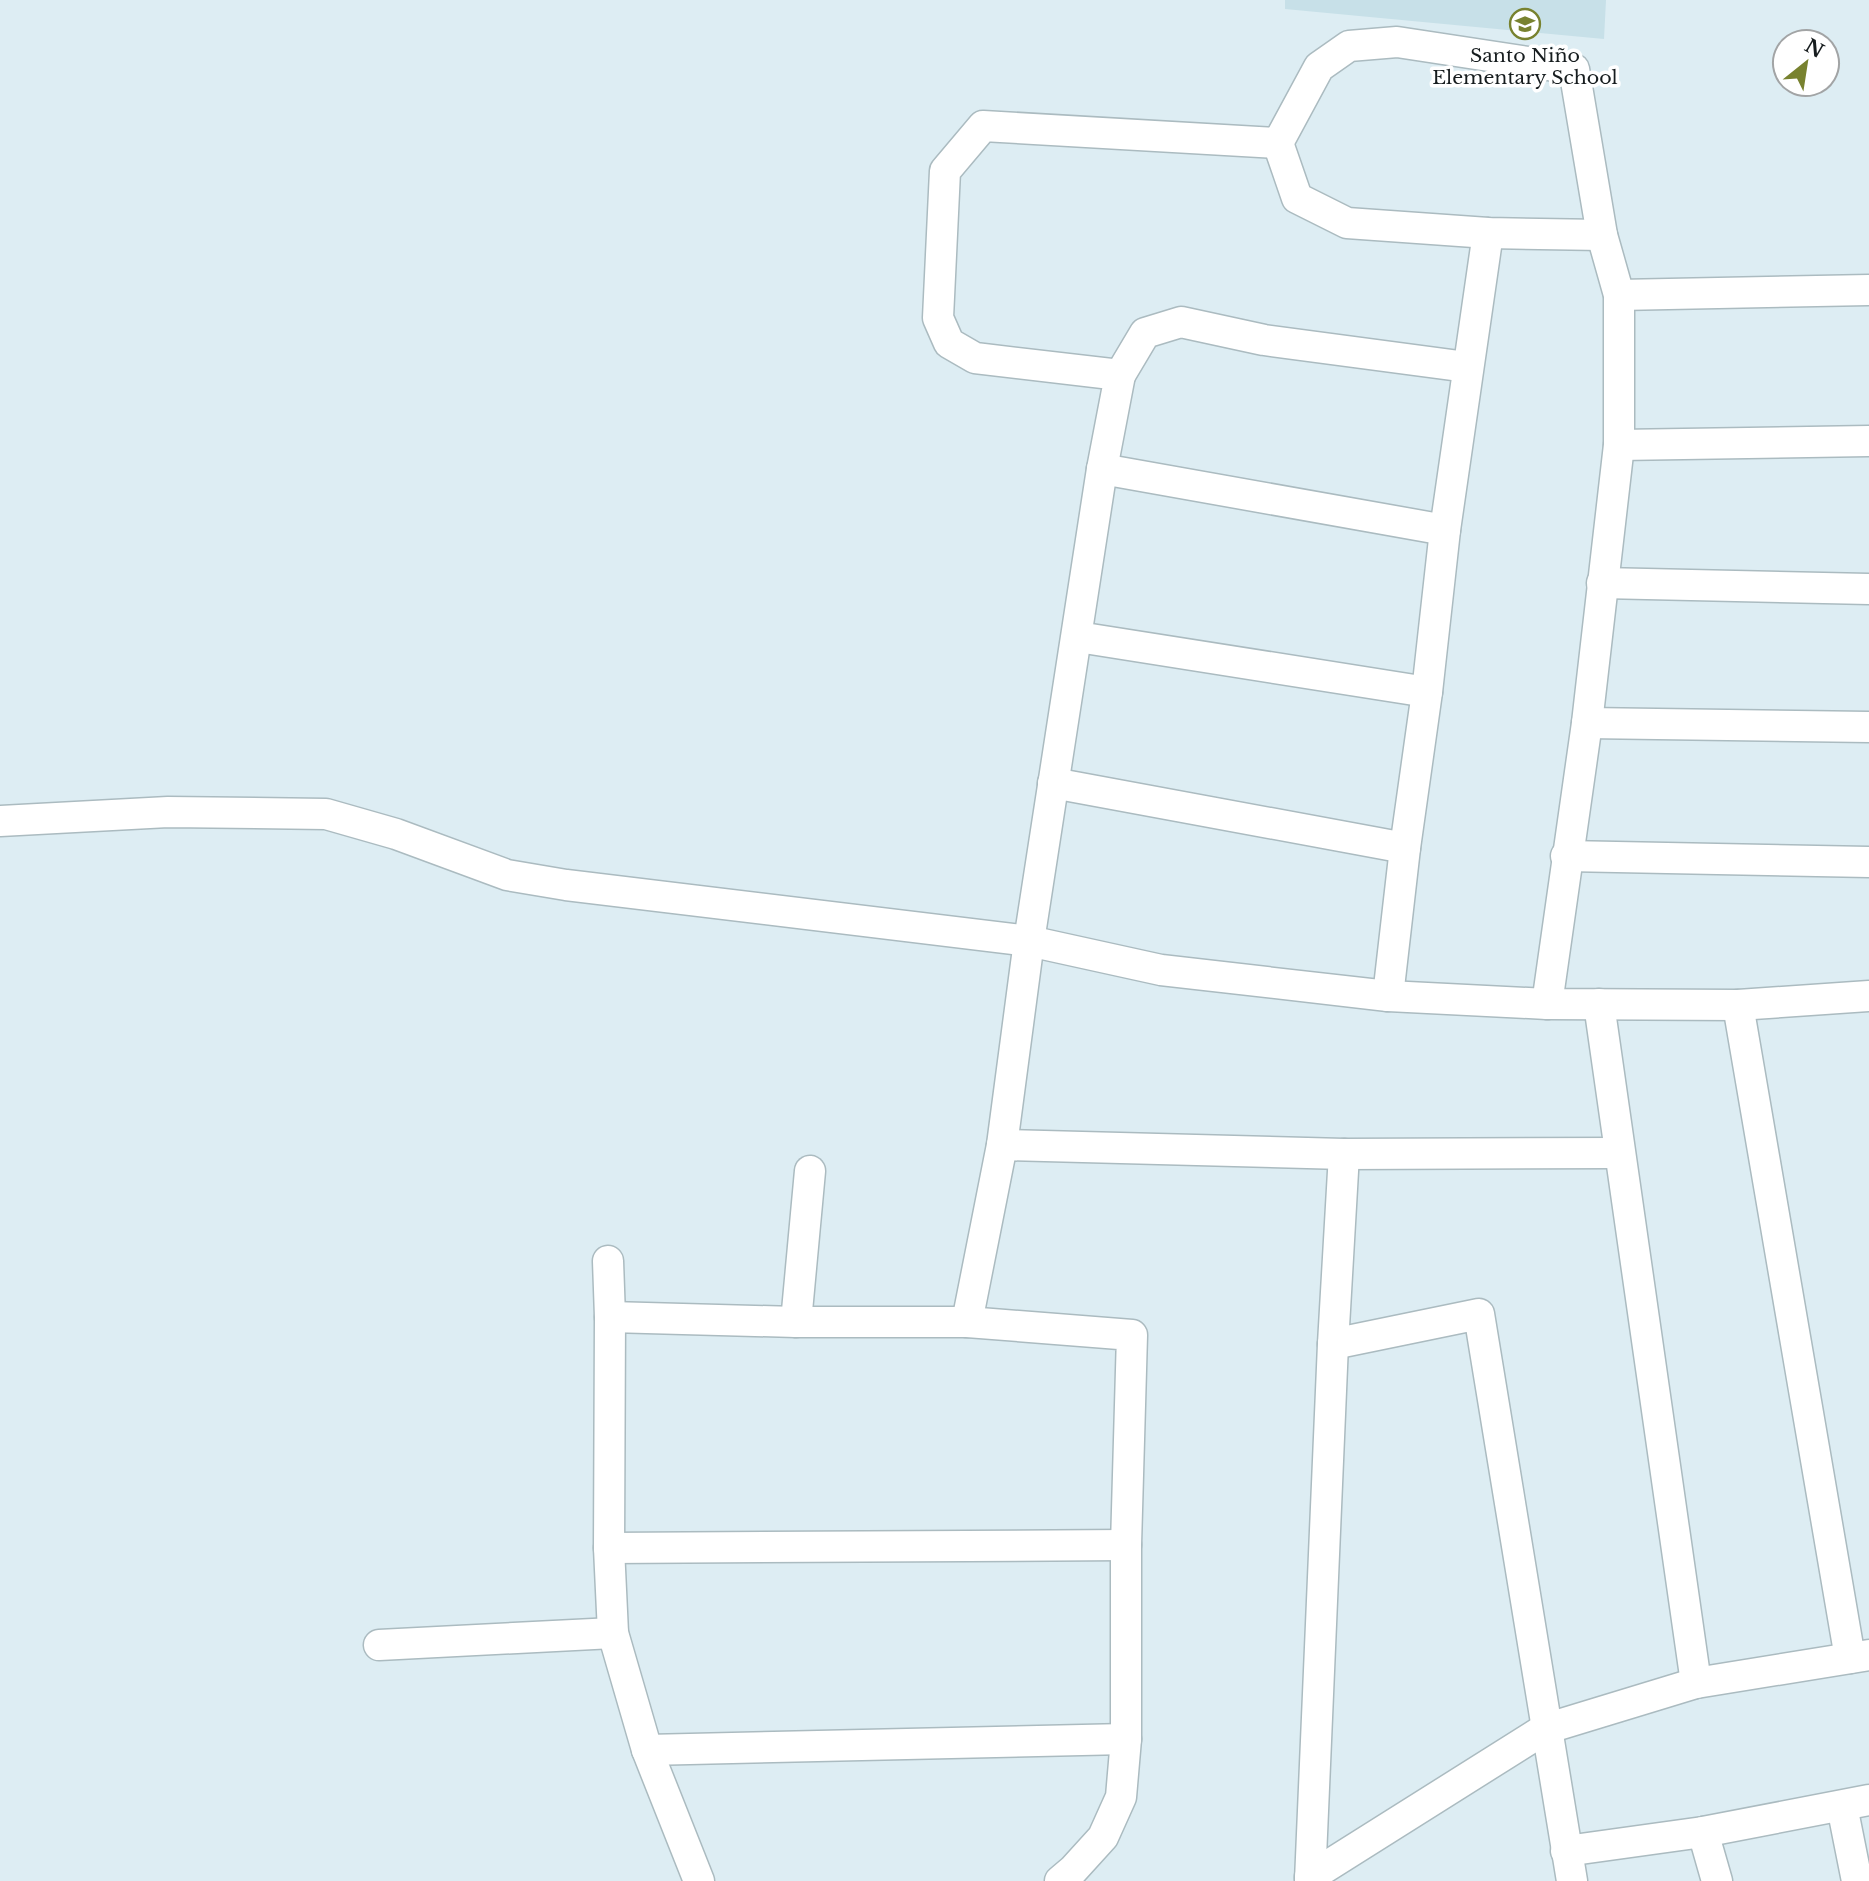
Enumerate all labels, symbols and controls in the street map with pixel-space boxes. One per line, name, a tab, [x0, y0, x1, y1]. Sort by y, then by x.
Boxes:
school or university icon: Santo Niño Elementary School	[1508, 7, 1542, 41]
north arrow	[1771, 28, 1841, 98]
text: N	[1801, 34, 1828, 63]
place label: Santo Niño Elementary School	[1432, 44, 1618, 89]

